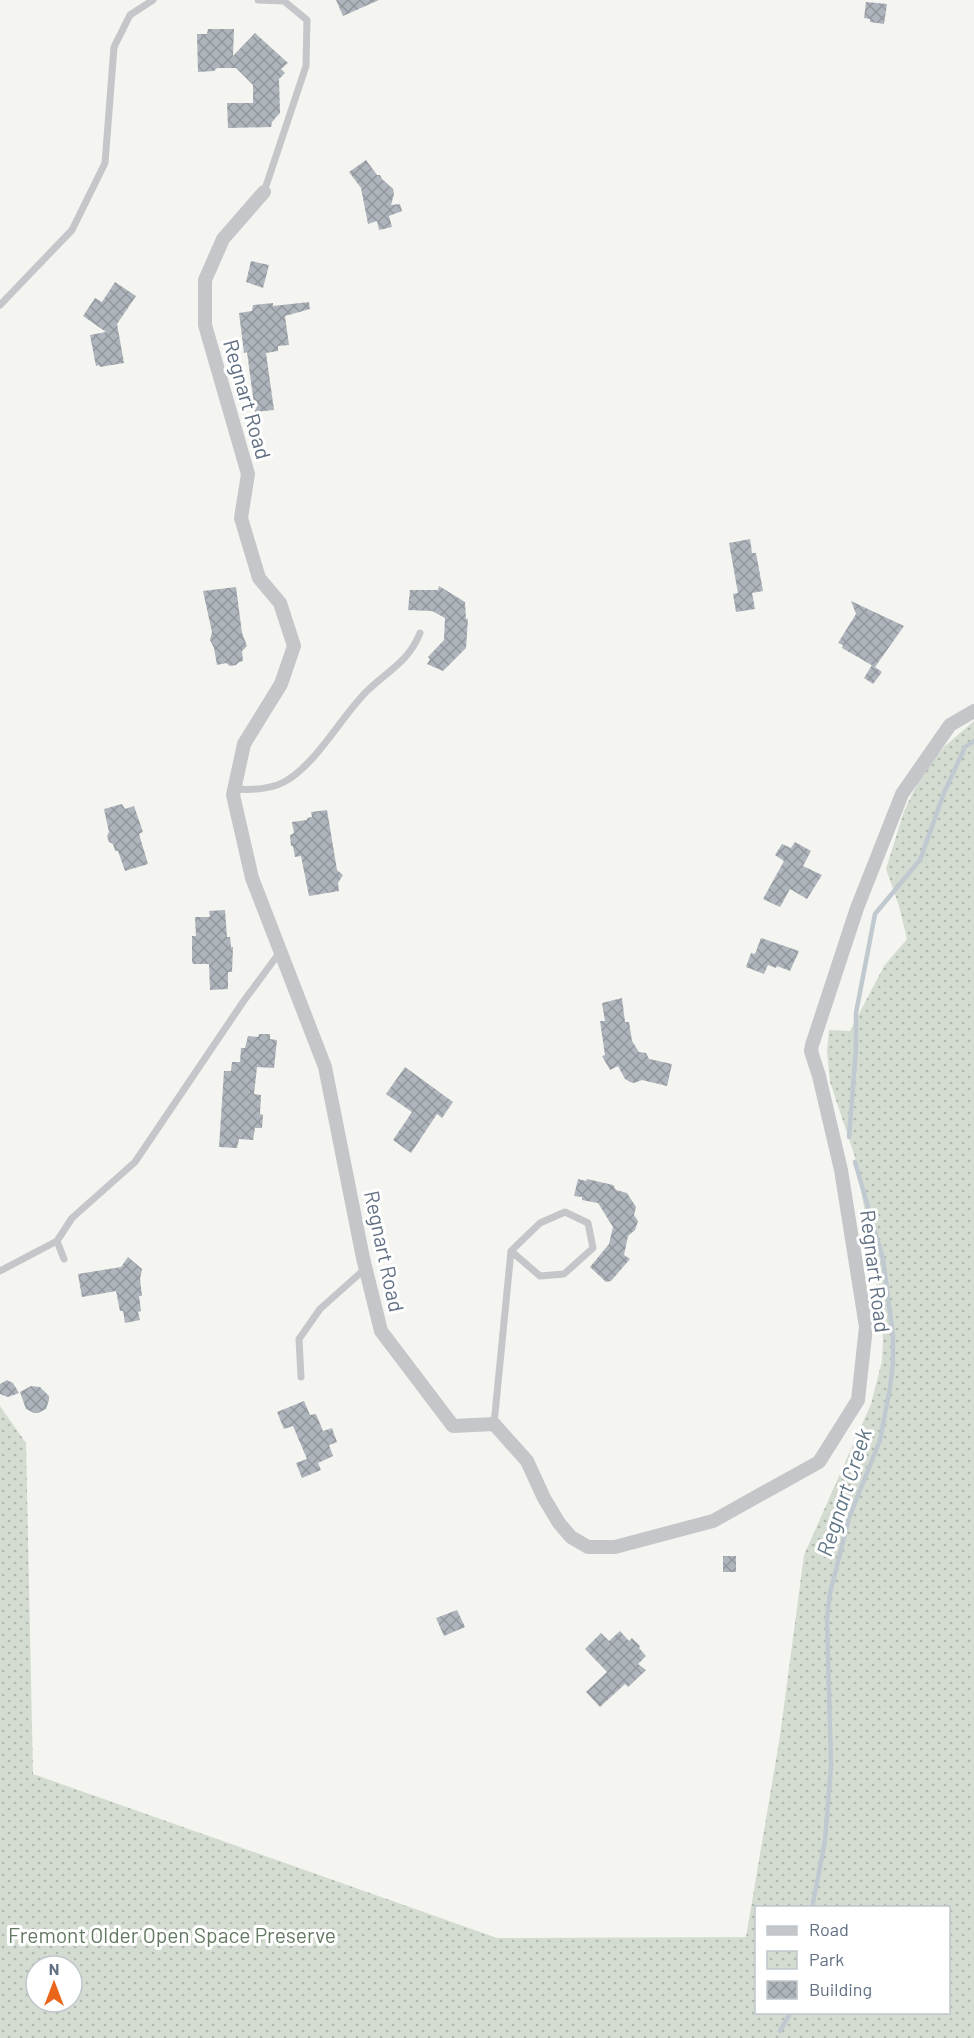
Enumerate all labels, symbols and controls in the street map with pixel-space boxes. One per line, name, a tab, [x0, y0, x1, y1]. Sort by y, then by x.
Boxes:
street label: Regnart Road	[219, 336, 277, 462]
street label: Regnart Road	[360, 1188, 410, 1314]
street label: Regnart Road	[856, 1208, 896, 1334]
water label: Regnart Creek	[810, 1424, 876, 1559]
legend	[755, 1906, 950, 2014]
text: Road	[809, 1918, 849, 1940]
park label: Fremont Older Open Space Preserve	[8, 1922, 336, 1947]
text: Park	[809, 1948, 844, 1970]
north arrow	[24, 1954, 84, 2014]
text: N	[49, 1959, 59, 1978]
text: Building	[809, 1978, 872, 2000]

